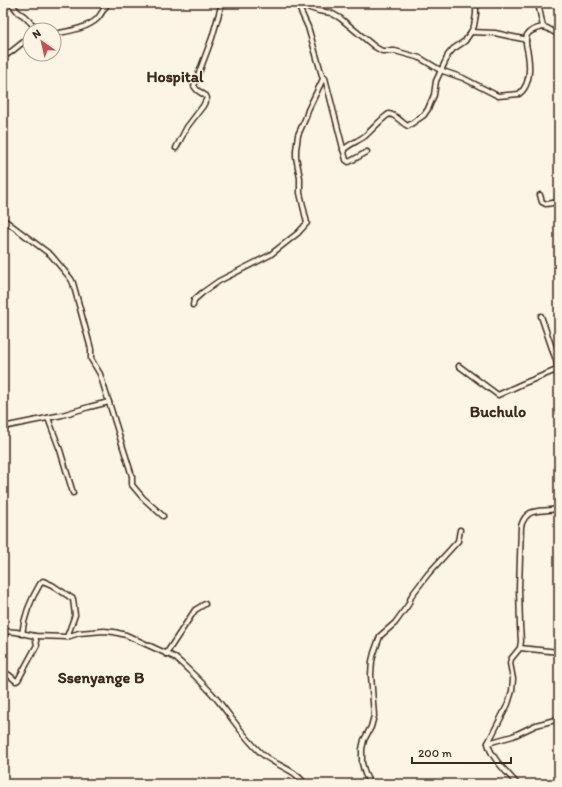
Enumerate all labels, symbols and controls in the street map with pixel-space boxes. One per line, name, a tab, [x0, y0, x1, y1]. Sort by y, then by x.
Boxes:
north arrow	[22, 22, 62, 62]
text: N	[30, 27, 43, 42]
district label: Hospital	[146, 67, 204, 87]
district label: Buchulo	[470, 402, 526, 421]
district label: Ssenyange B	[58, 668, 145, 688]
scale bar	[412, 739, 511, 765]
text: 200 m	[418, 746, 452, 760]

